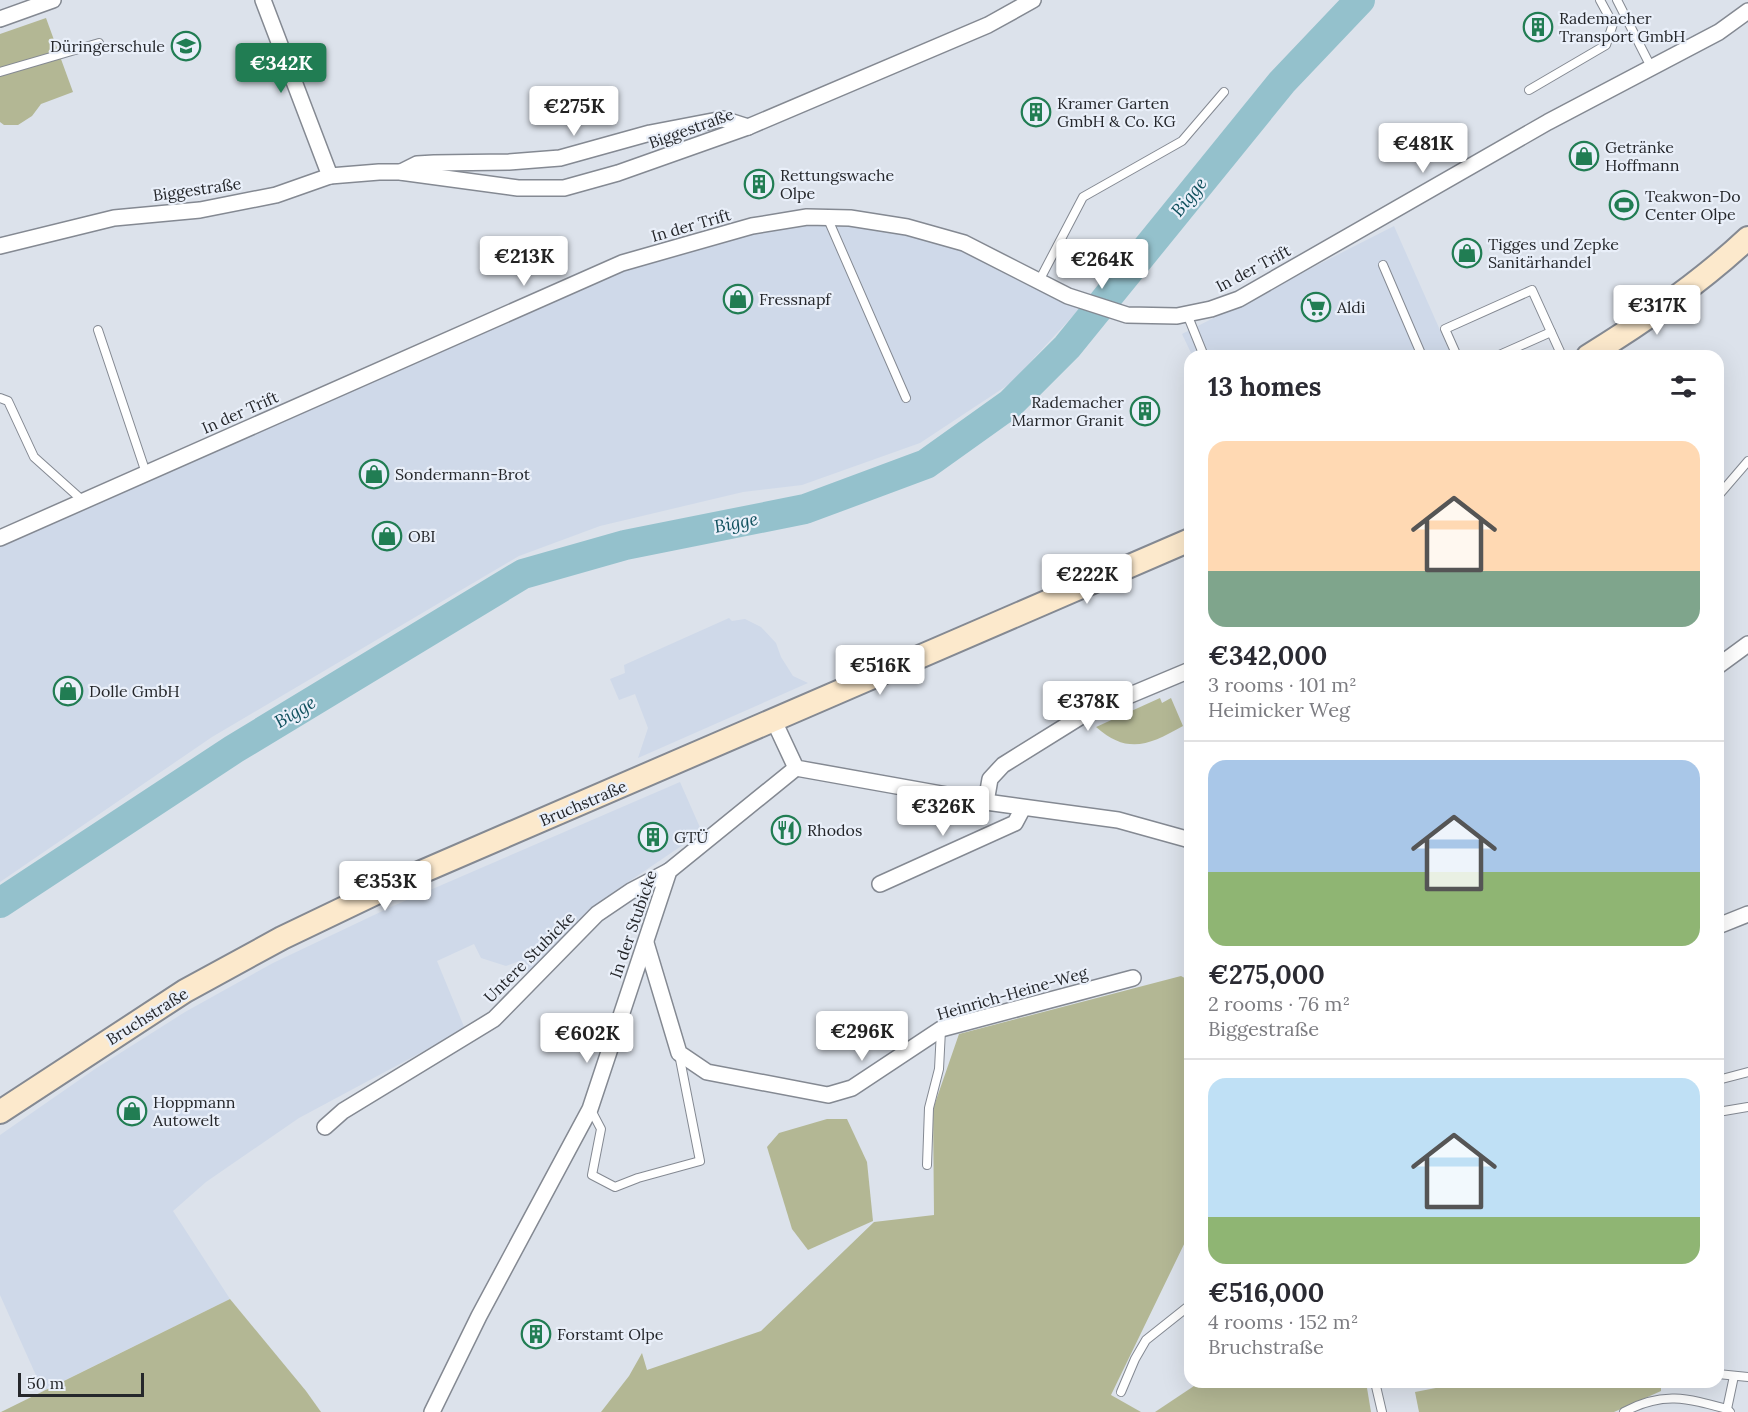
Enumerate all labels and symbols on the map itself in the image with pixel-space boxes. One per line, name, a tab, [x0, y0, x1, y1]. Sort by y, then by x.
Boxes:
place label: Rademacher Transport GmbH	[1559, 8, 1685, 46]
building icon: Rademacher Transport GmbH	[1522, 11, 1554, 43]
school or university icon: Düringerschule	[170, 30, 202, 62]
place label: Düringerschule	[50, 36, 165, 56]
pin: €342K	[239, 43, 323, 94]
pin: €275K	[532, 86, 616, 137]
place label: Kramer Garten GmbH & Co. KG	[1057, 93, 1176, 131]
building icon: Kramer Garten GmbH & Co. KG	[1020, 96, 1052, 128]
street label: Biggestraße	[646, 103, 736, 153]
pin: €481K	[1381, 123, 1465, 174]
place label: Getränke Hoffmann	[1605, 137, 1680, 175]
shop icon: Getränke Hoffmann	[1568, 140, 1600, 172]
place label: Rettungswache Olpe	[780, 165, 895, 203]
building icon: Rettungswache Olpe	[743, 168, 775, 200]
water label: Bigge	[1166, 172, 1211, 221]
street label: Biggestraße	[152, 173, 243, 205]
place label: Teakwon-Do Center Olpe	[1645, 186, 1741, 224]
sports icon: Teakwon-Do Center Olpe	[1608, 189, 1640, 221]
street label: In der Trift	[649, 204, 734, 246]
place label: Tigges und Zepke Sanitärhandel	[1488, 234, 1619, 272]
pin: €213K	[482, 236, 566, 287]
shop icon: Tigges und Zepke Sanitärhandel	[1451, 237, 1483, 269]
pin: €264K	[1060, 239, 1144, 290]
street label: In der Trift	[1212, 240, 1294, 296]
shop icon: Fressnapf	[722, 283, 754, 315]
pin: €317K	[1615, 285, 1699, 336]
place label: Fressnapf	[759, 289, 832, 309]
supermarket icon: Aldi	[1300, 291, 1332, 323]
place label: Aldi	[1336, 297, 1365, 317]
street label: In der Trift	[199, 386, 282, 438]
place label: Rademacher Marmor Granit	[1011, 392, 1125, 430]
building icon: Rademacher Marmor Granit	[1129, 395, 1161, 427]
shop icon: Sondermann-Brot	[358, 458, 390, 490]
place label: Sondermann-Brot	[395, 464, 531, 484]
water label: Bigge	[712, 507, 760, 538]
shop icon: OBI	[371, 520, 403, 552]
place label: OBI	[408, 526, 436, 546]
pin: €222K	[1045, 554, 1129, 605]
pin: €516K	[838, 645, 922, 696]
shop icon: Dolle GmbH	[52, 675, 84, 707]
place label: Dolle GmbH	[89, 681, 180, 701]
pin: €378K	[1046, 681, 1130, 732]
water label: Bigge	[270, 690, 320, 733]
street label: Bruchstraße	[536, 776, 630, 830]
pin: €326K	[901, 786, 985, 837]
restaurant icon: Rhodos	[770, 814, 802, 846]
place label: Rhodos	[807, 820, 862, 840]
building icon: GTÜ	[637, 821, 669, 853]
place label: GTÜ	[674, 827, 708, 847]
pin: €353K	[343, 861, 427, 912]
street label: In der Stubicke	[605, 867, 661, 981]
street label: Untere Stubicke	[479, 907, 579, 1007]
street label: Heinrich-Heine-Weg	[934, 962, 1091, 1024]
street label: Bruchstraße	[102, 983, 192, 1049]
pin: €296K	[820, 1011, 904, 1062]
pin: €602K	[545, 1013, 629, 1064]
place label: Hoppmann Autowelt	[152, 1092, 236, 1130]
shop icon: Hoppmann Autowelt	[116, 1095, 148, 1127]
building icon: Forstamt Olpe	[520, 1318, 552, 1350]
place label: Forstamt Olpe	[557, 1324, 664, 1344]
scale bar	[18, 1370, 144, 1398]

